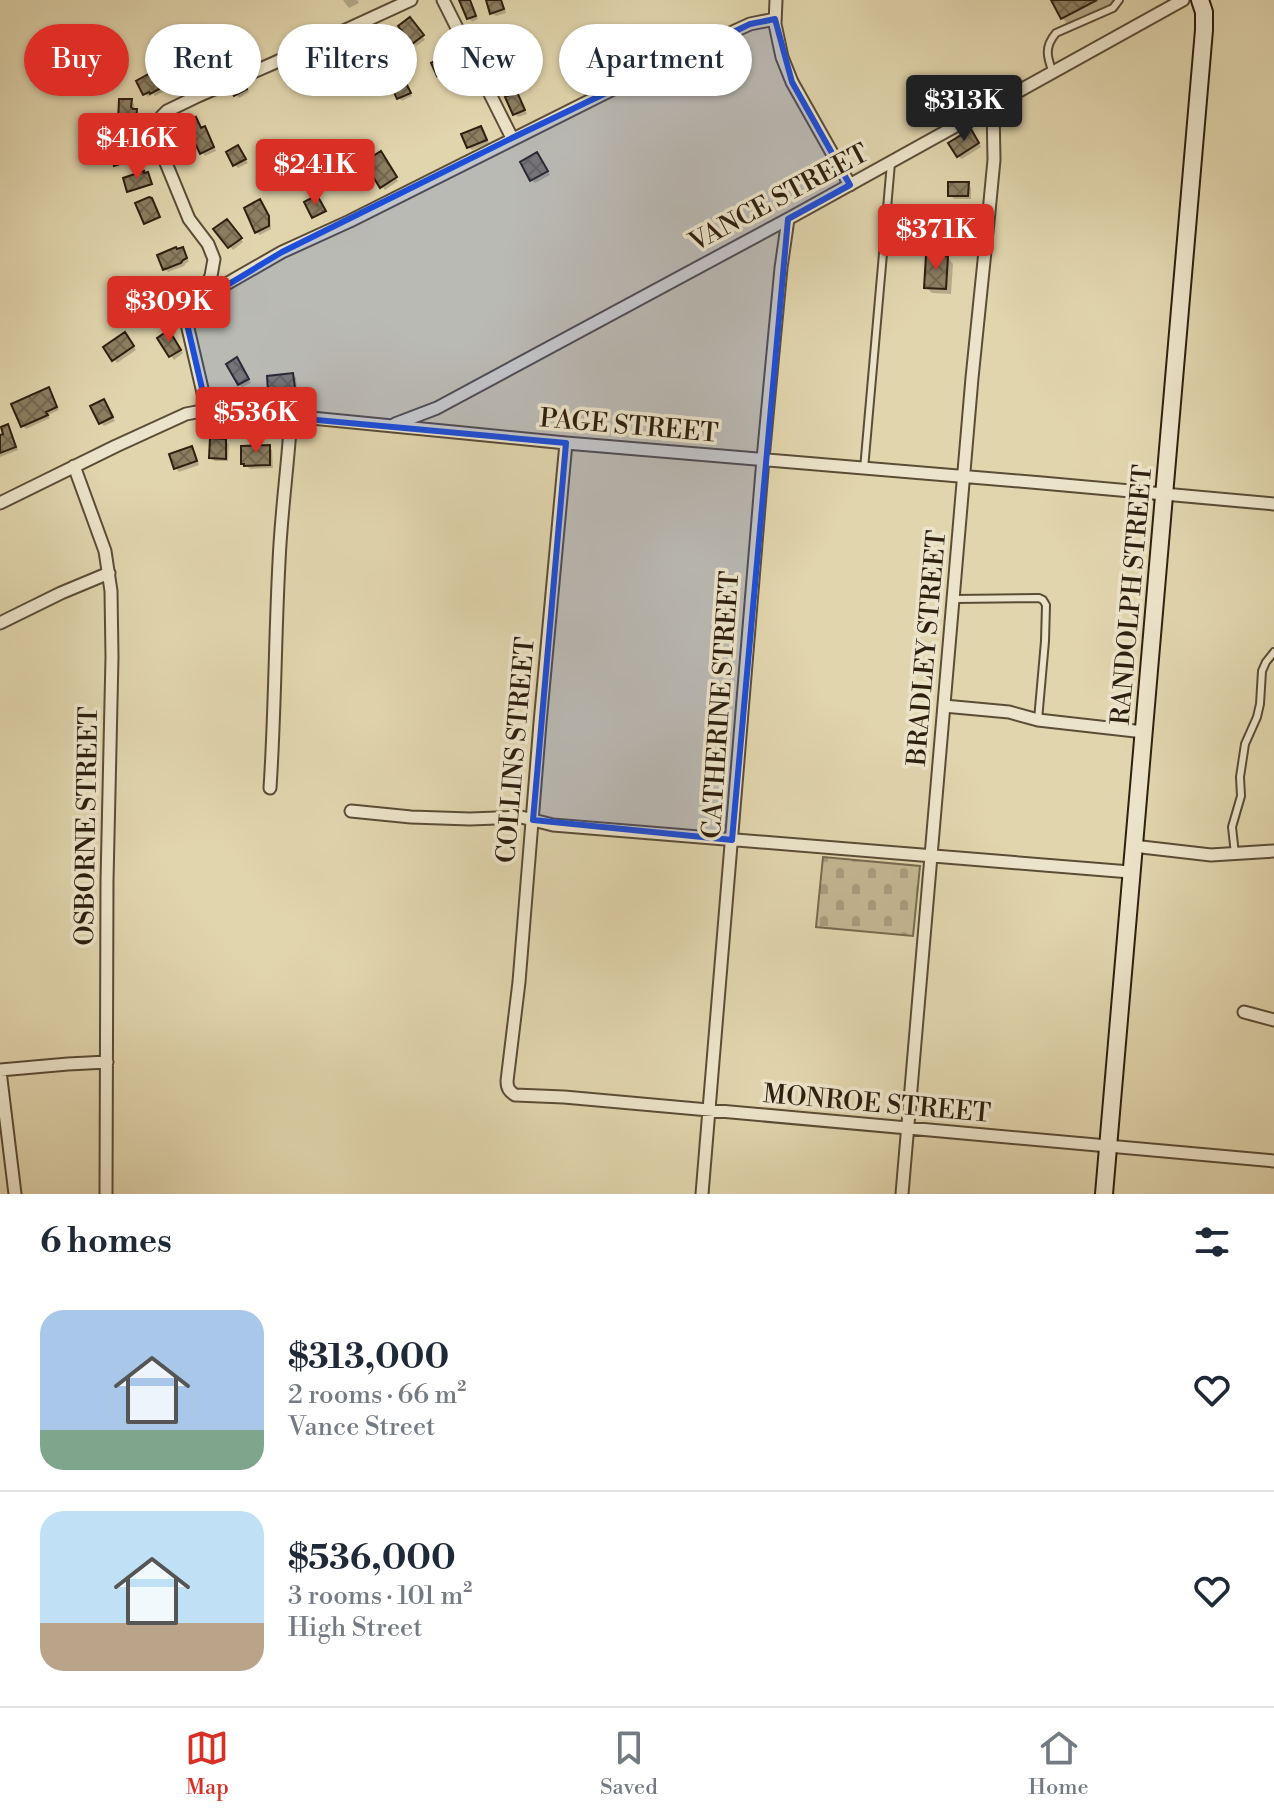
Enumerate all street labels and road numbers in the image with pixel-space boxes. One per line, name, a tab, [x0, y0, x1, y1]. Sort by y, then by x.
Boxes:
street label: VANCE STREET	[683, 137, 874, 259]
street label: PAGE STREET	[538, 402, 720, 450]
street label: RANDOLPH STREET	[1105, 463, 1159, 727]
street label: BRADLEY STREET	[901, 529, 953, 768]
street label: CATHERINE STREET	[696, 570, 746, 840]
street label: COLLINS STREET	[490, 636, 542, 864]
street label: OSBORNE STREET	[69, 706, 105, 946]
street label: MONROE STREET	[762, 1078, 992, 1130]

